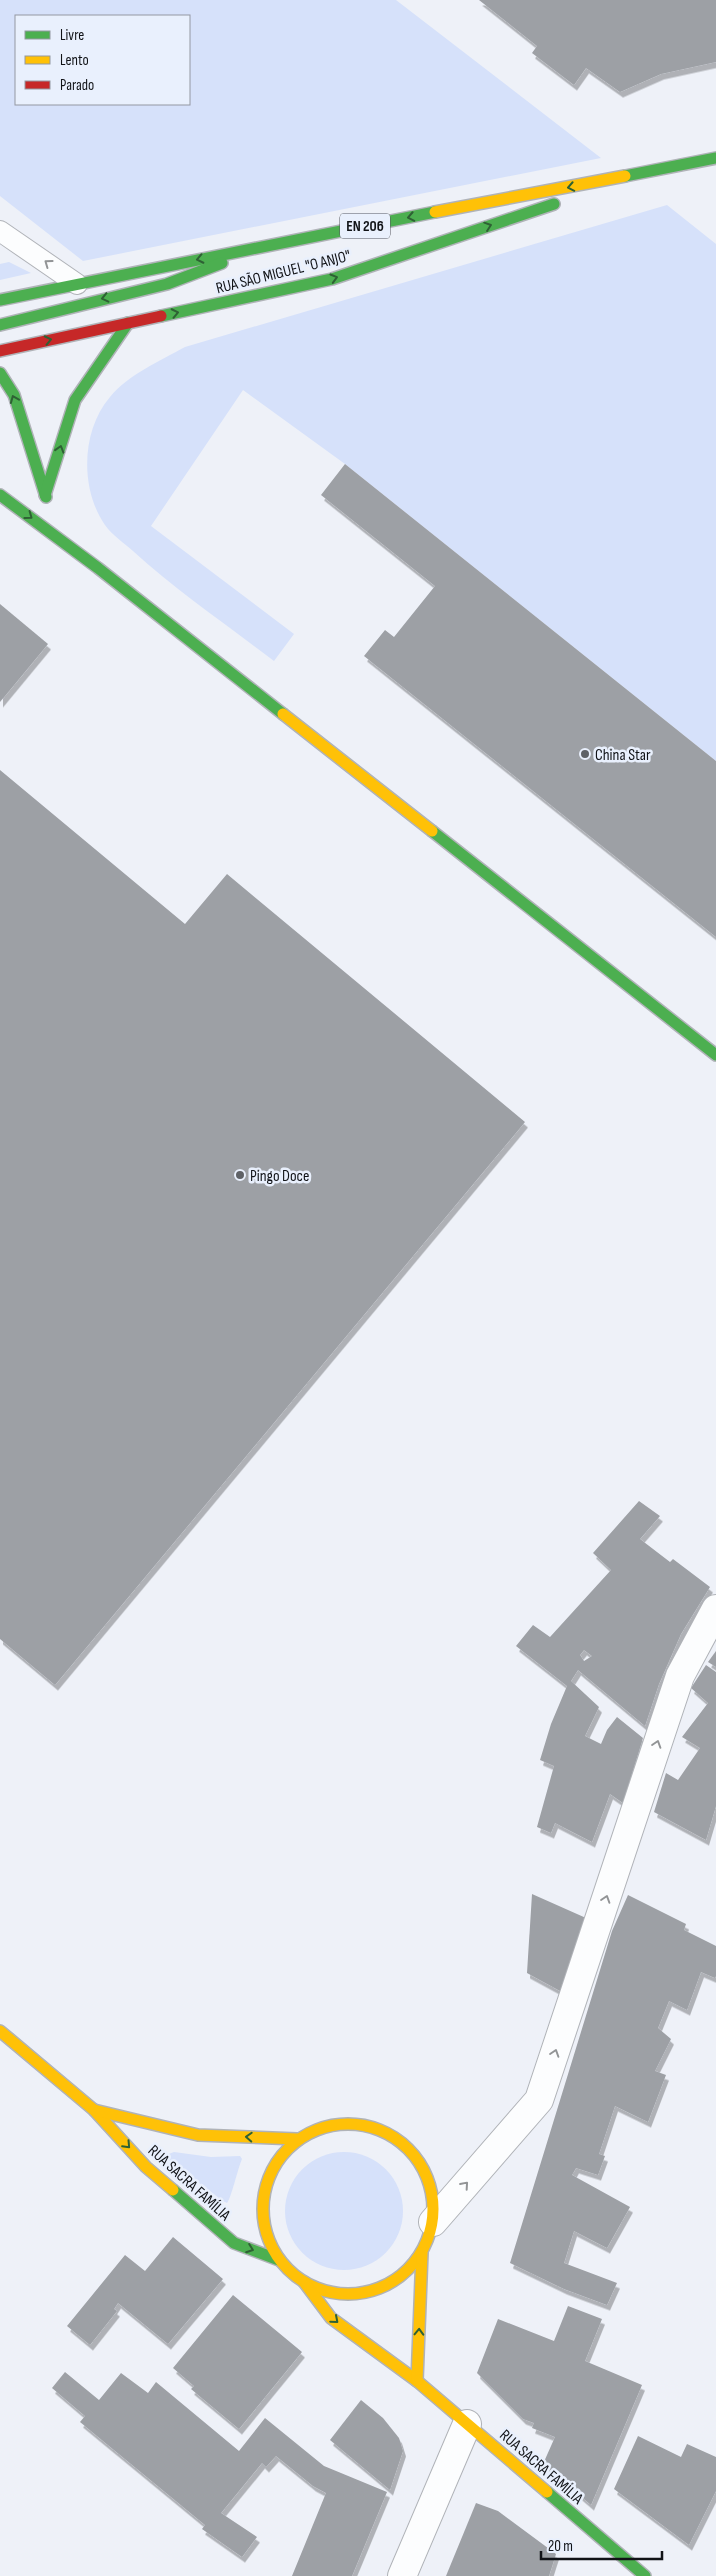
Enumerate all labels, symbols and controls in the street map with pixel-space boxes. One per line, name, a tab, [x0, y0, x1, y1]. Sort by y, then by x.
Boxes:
legend	[15, 15, 190, 105]
text: Livre	[60, 26, 84, 45]
text: Lento	[60, 51, 89, 70]
text: Parado	[60, 76, 94, 95]
one-way arrow	[566, 181, 575, 191]
one-way arrow	[406, 211, 415, 222]
road number: EN 206	[340, 214, 390, 238]
one-way arrow	[484, 222, 492, 232]
street label: RUA SÃO MIGUEL "O ANJO"	[214, 247, 353, 298]
one-way arrow	[196, 253, 204, 264]
one-way arrow	[45, 261, 54, 269]
one-way arrow	[329, 273, 338, 283]
one-way arrow	[101, 292, 110, 303]
one-way arrow	[171, 308, 180, 319]
one-way arrow	[43, 336, 52, 346]
one-way arrow	[10, 395, 21, 404]
one-way arrow	[54, 445, 64, 453]
one-way arrow	[23, 510, 33, 519]
place label: China Star	[595, 746, 651, 765]
marker: China Star	[579, 748, 591, 760]
place label: Pingo Doce	[250, 1167, 309, 1186]
marker: Pingo Doce	[234, 1169, 246, 1181]
one-way arrow	[651, 1741, 661, 1749]
one-way arrow	[600, 1895, 610, 1903]
one-way arrow	[549, 2049, 559, 2058]
one-way arrow	[244, 2132, 252, 2143]
one-way arrow	[121, 2140, 130, 2149]
street label: RUA SACRA FAMÍLIA	[144, 2141, 234, 2225]
one-way arrow	[459, 2182, 468, 2191]
one-way arrow	[245, 2243, 254, 2253]
one-way arrow	[329, 2314, 338, 2323]
one-way arrow	[414, 2328, 424, 2336]
street label: RUA SACRA FAMÍLIA	[496, 2426, 587, 2509]
scale bar	[541, 2528, 662, 2560]
text: 20 m	[548, 2537, 573, 2556]

